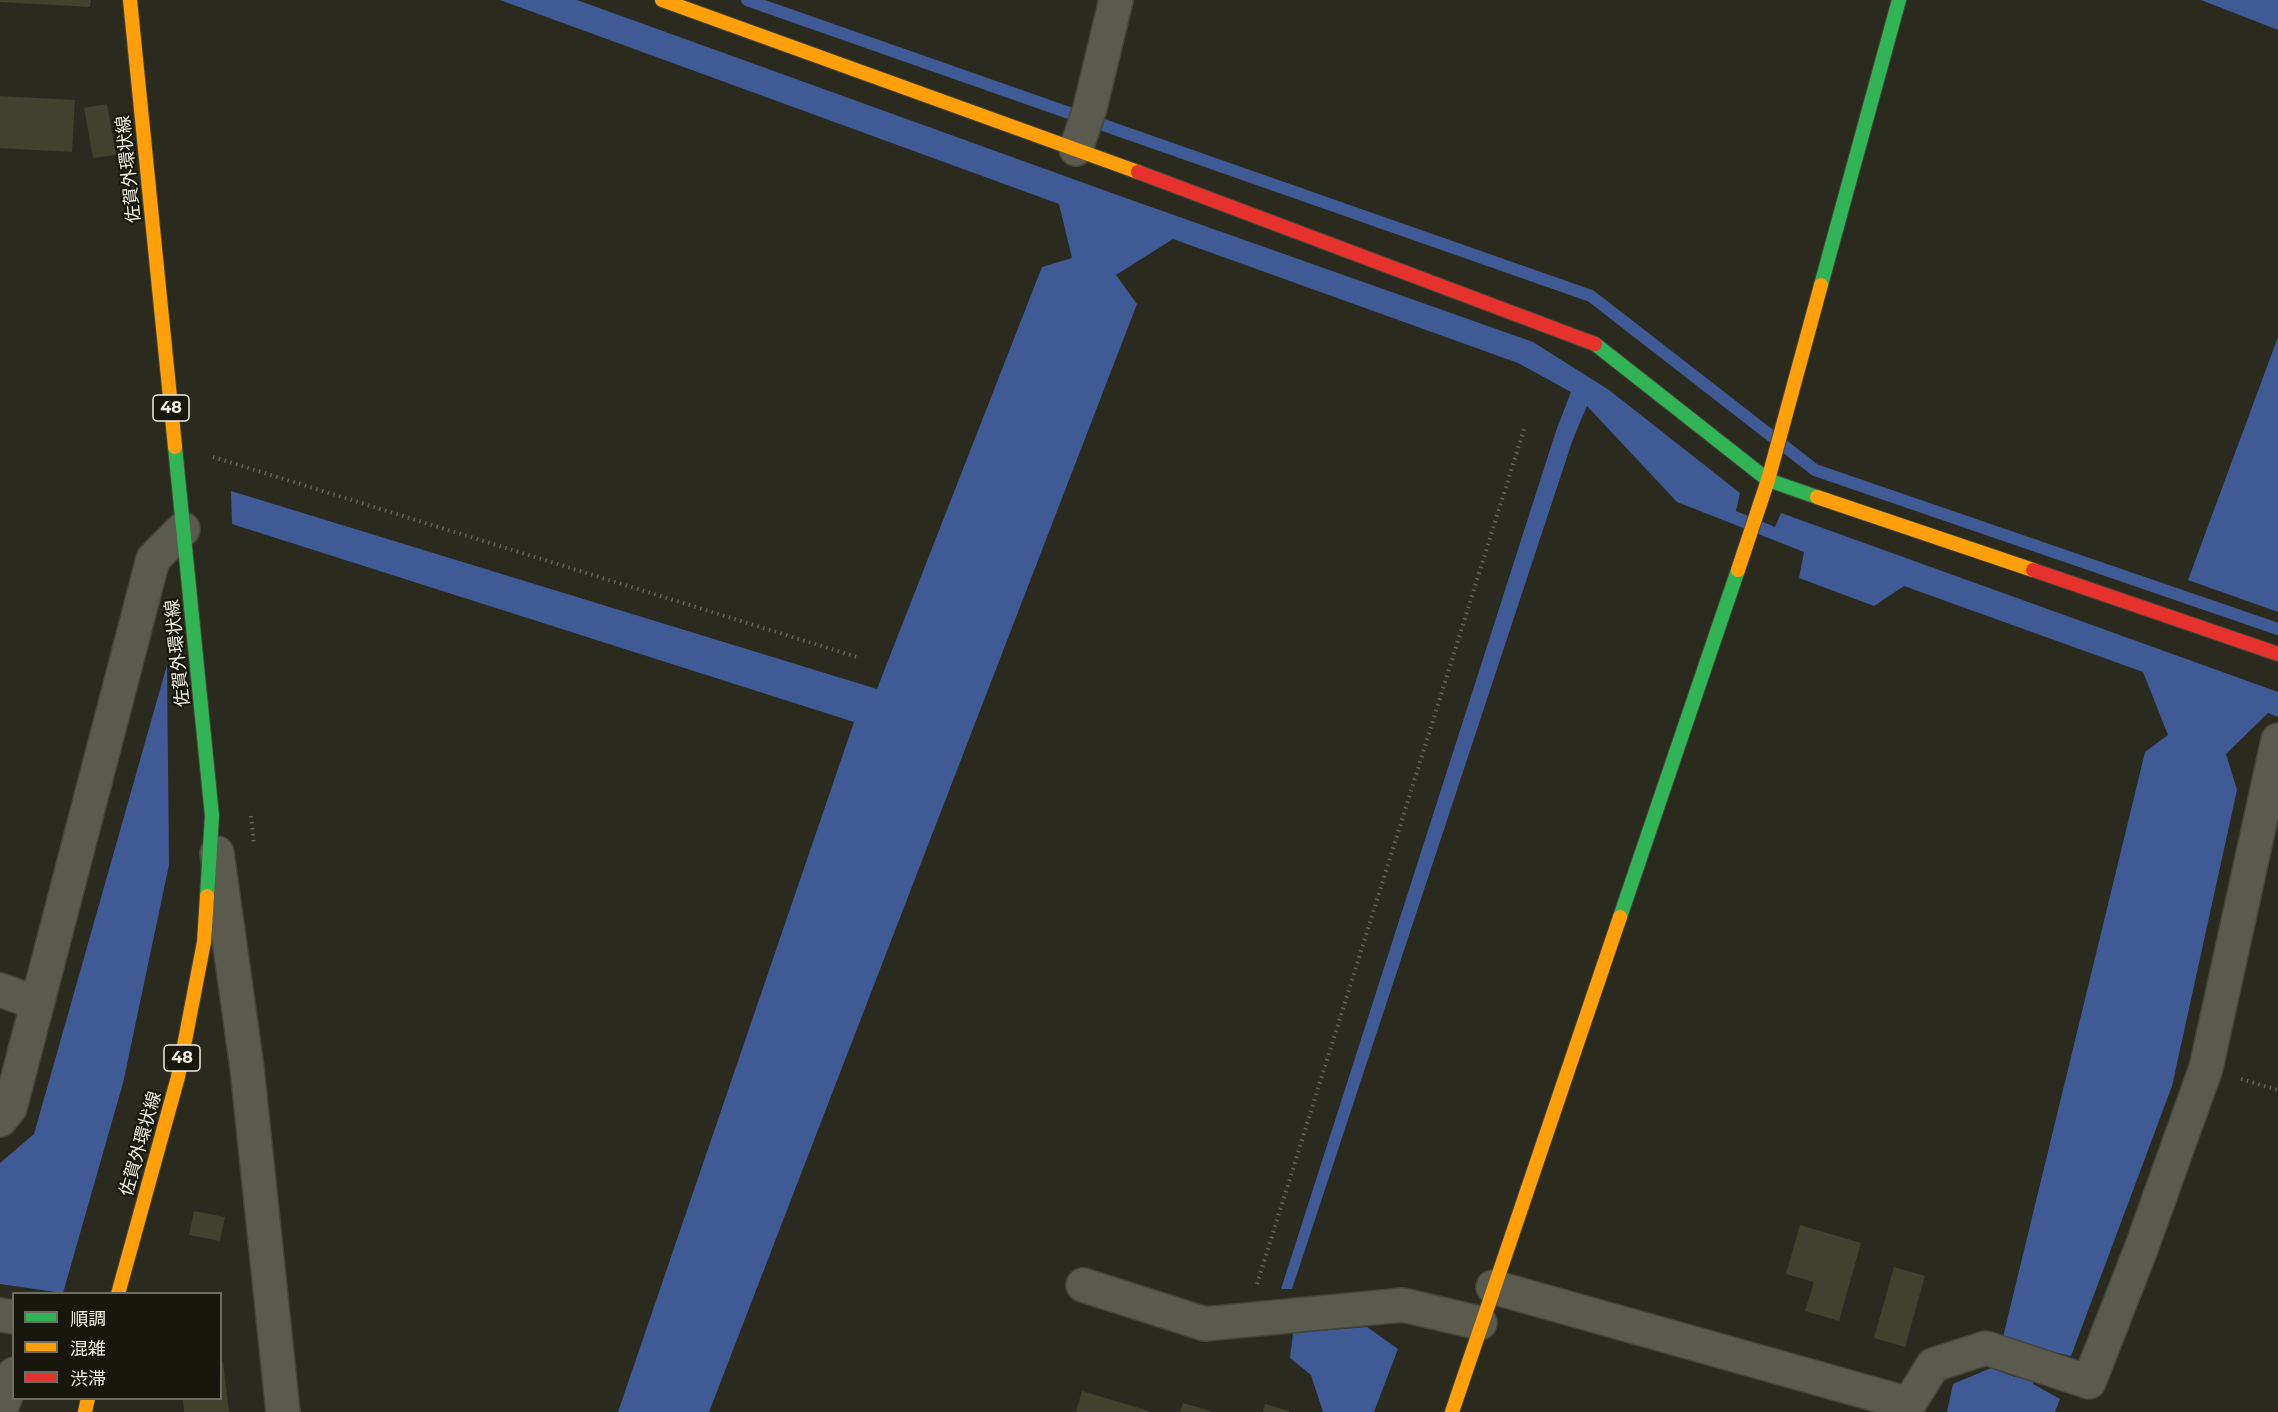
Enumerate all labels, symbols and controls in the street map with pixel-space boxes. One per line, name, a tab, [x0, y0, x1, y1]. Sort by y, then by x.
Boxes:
street label: 佐賀外環状線	[113, 114, 145, 224]
road number: 48	[153, 395, 189, 421]
street label: 佐賀外環状線	[162, 598, 194, 708]
road number: 48	[164, 1045, 200, 1071]
street label: 佐賀外環状線	[116, 1089, 166, 1199]
legend	[12, 1292, 222, 1400]
text: 順調	[70, 1308, 106, 1330]
text: 混雑	[70, 1338, 106, 1360]
text: 渋滞	[70, 1368, 106, 1390]

